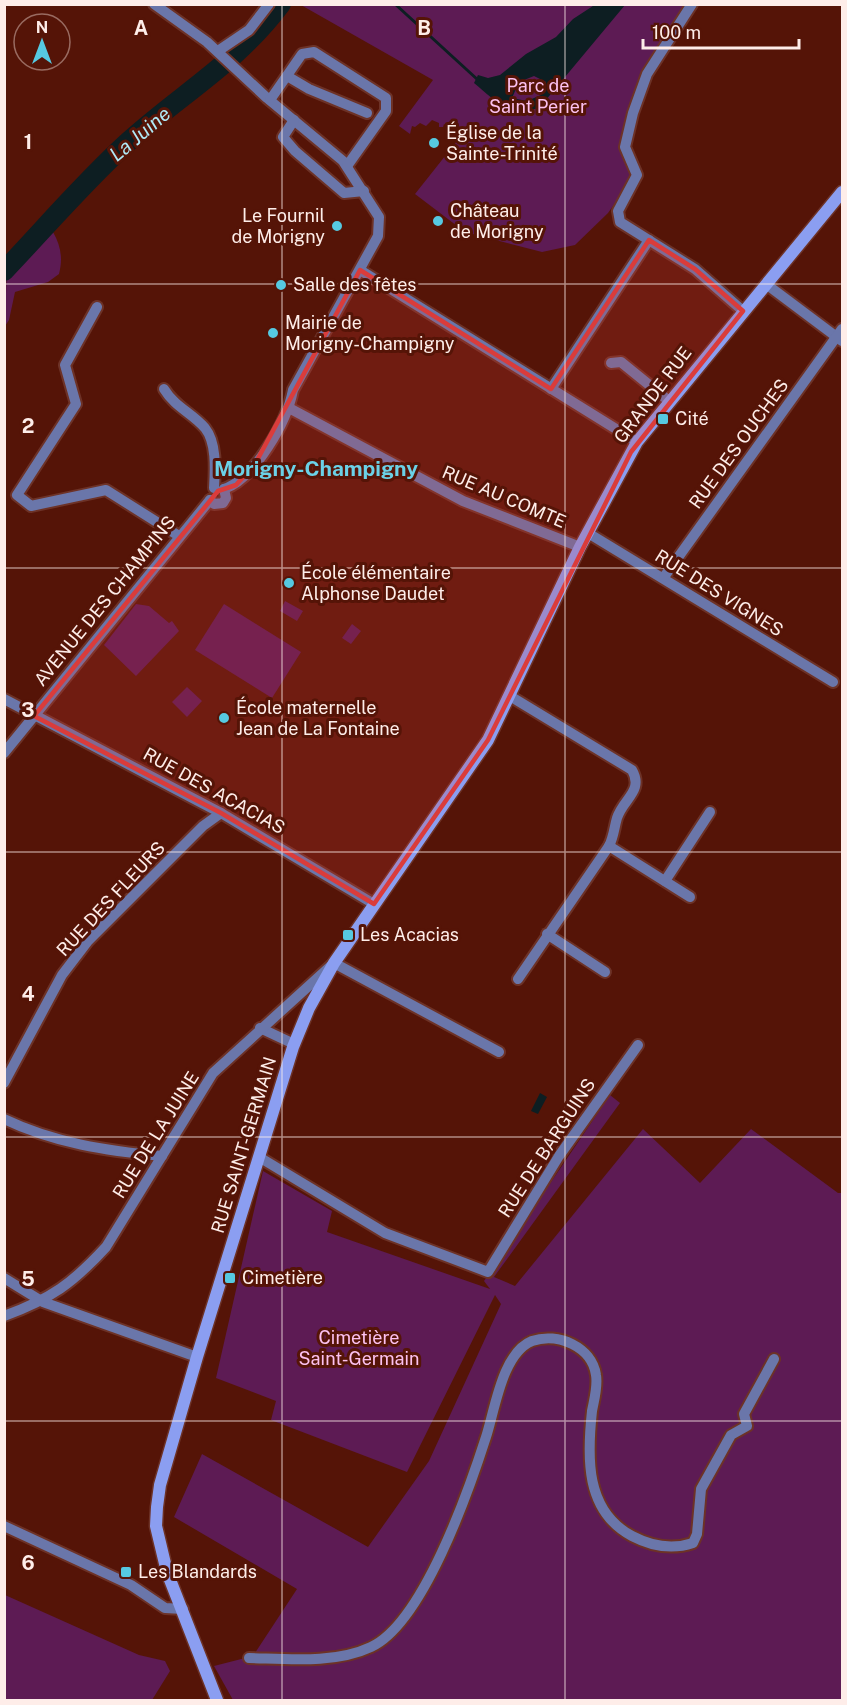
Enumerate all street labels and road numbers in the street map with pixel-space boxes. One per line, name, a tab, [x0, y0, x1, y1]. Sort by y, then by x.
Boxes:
street label: GRANDE RUE	[609, 342, 696, 447]
street label: RUE DES OUCHES	[684, 375, 793, 513]
street label: RUE AU COMTE	[439, 461, 569, 532]
street label: AVENUE DES CHAMPINS	[29, 511, 180, 690]
street label: RUE DES VIGNES	[651, 545, 787, 640]
street label: RUE DES ACACIAS	[140, 743, 289, 838]
street label: RUE DES FLEURS	[52, 837, 169, 960]
street label: RUE SAINT-GERMAIN	[207, 1054, 280, 1236]
street label: RUE DE LA JUINE	[108, 1068, 203, 1202]
street label: RUE DE BARGUINS	[494, 1074, 599, 1221]

